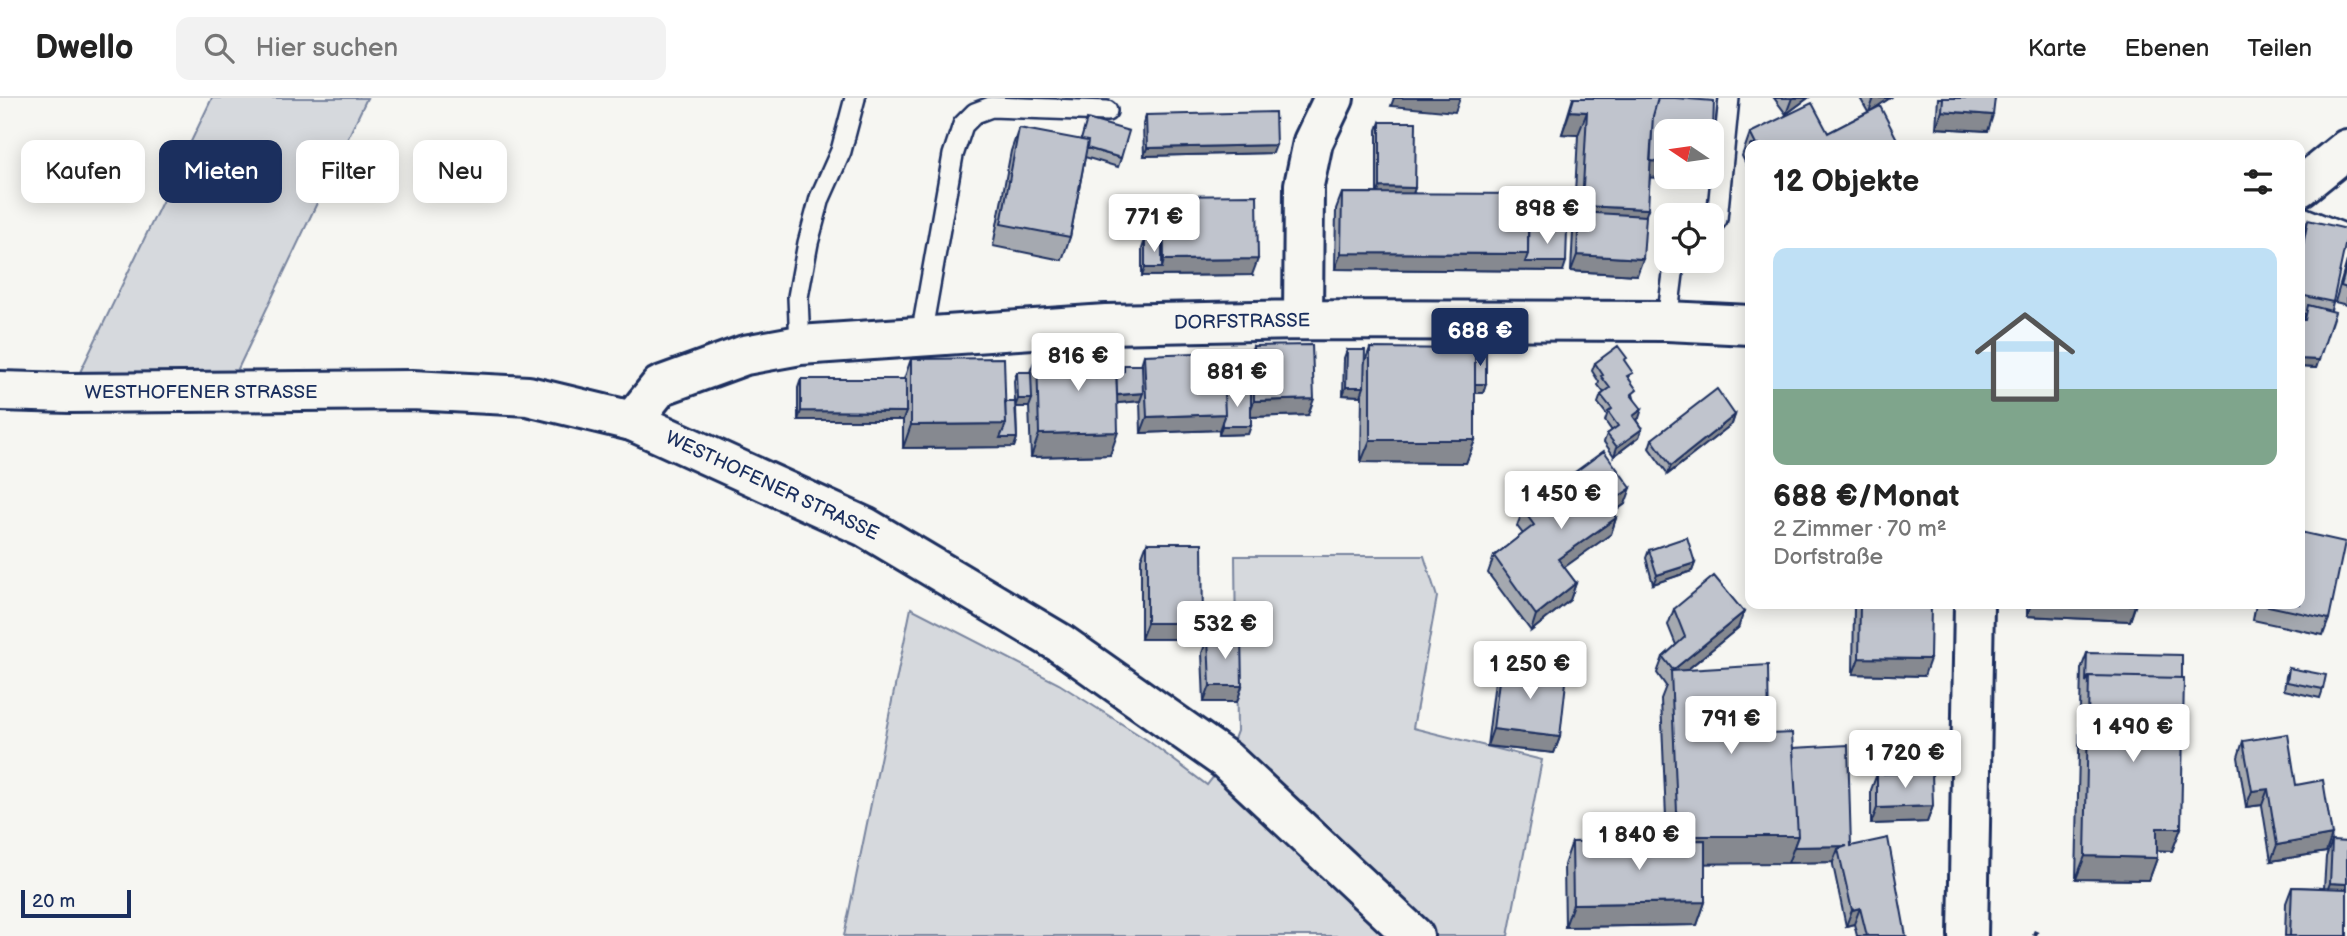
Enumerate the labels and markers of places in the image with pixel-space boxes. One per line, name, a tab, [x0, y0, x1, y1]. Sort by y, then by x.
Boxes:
pin: 898 €	[1498, 186, 1596, 246]
pin: 771 €	[1105, 194, 1203, 254]
pin: 688 €	[1431, 308, 1529, 368]
pin: 816 €	[1029, 334, 1127, 393]
pin: 881 €	[1188, 350, 1286, 409]
pin: 1 450 €	[1496, 472, 1626, 531]
pin: 532 €	[1176, 602, 1274, 661]
pin: 1 250 €	[1465, 642, 1595, 701]
pin: 791 €	[1682, 696, 1780, 756]
pin: 1 490 €	[2068, 704, 2198, 764]
pin: 1 720 €	[1840, 730, 1970, 790]
pin: 1 840 €	[1574, 812, 1704, 872]

